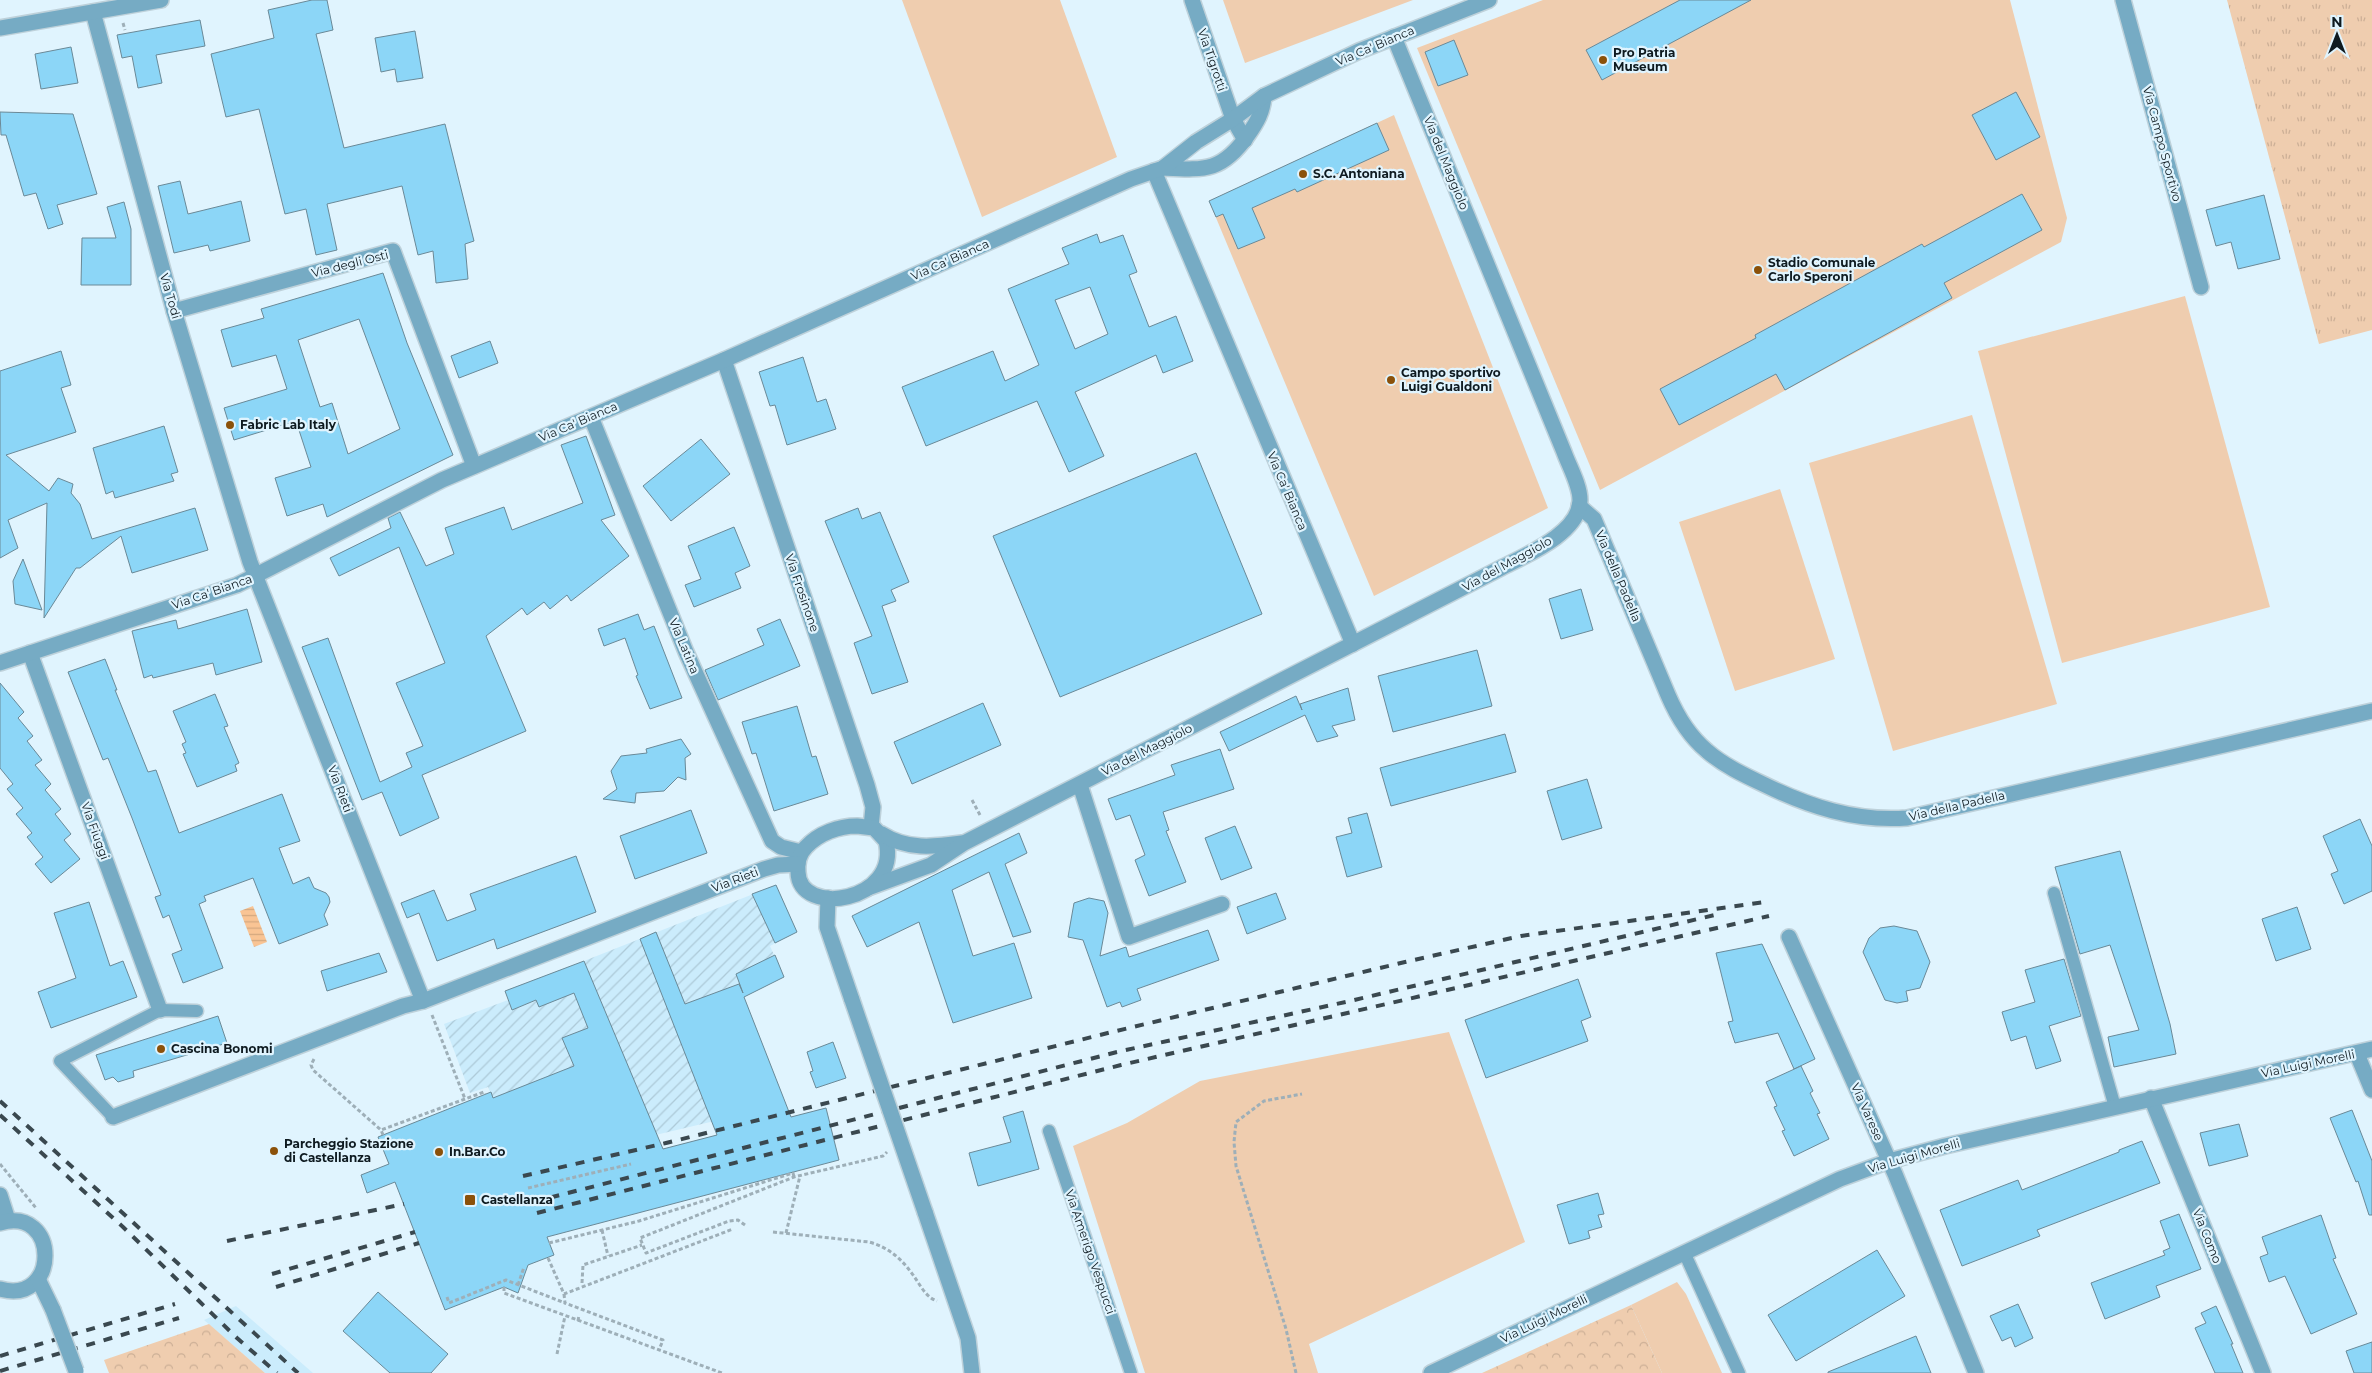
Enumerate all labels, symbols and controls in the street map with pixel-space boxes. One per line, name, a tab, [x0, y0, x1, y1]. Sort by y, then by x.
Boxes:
north arrow	[2312, 10, 2362, 60]
text: N	[2331, 13, 2343, 31]
street label: Via Ca' Bianca	[1333, 22, 1416, 69]
street label: Via Tigrotti	[1195, 27, 1230, 93]
place label: Pro Patria Museum	[1613, 45, 1675, 74]
marker: Pro Patria Museum	[1597, 54, 1609, 66]
street label: Via Campo Sportivo	[2140, 85, 2185, 203]
street label: Via del Maggiolo	[1421, 114, 1472, 212]
place label: S.C. Antoniana	[1313, 166, 1405, 181]
marker: S.C. Antoniana	[1297, 168, 1309, 180]
street label: Via Ca' Bianca	[908, 236, 991, 283]
street label: Via degli Osti	[310, 247, 390, 280]
place label: Stadio Comunale Carlo Speroni	[1768, 255, 1876, 284]
marker: Stadio Comunale Carlo Speroni	[1752, 264, 1764, 276]
street label: Via Todi	[157, 271, 184, 320]
place label: Campo sportivo Luigi Gualdoni	[1401, 365, 1501, 394]
marker: Campo sportivo Luigi Gualdoni	[1385, 374, 1397, 386]
street label: Via Ca' Bianca	[536, 398, 619, 445]
place label: Fabric Lab Italy	[240, 417, 337, 432]
marker: Fabric Lab Italy	[224, 419, 236, 431]
street label: Via Ca' Bianca	[1264, 449, 1311, 532]
street label: Via della Padella	[1592, 528, 1645, 624]
street label: Via del Maggiolo	[1459, 533, 1554, 594]
street label: Via Frosinone	[782, 552, 823, 634]
street label: Via Ca' Bianca	[170, 571, 254, 612]
street label: Via Latina	[666, 616, 703, 676]
street label: Via del Maggiolo	[1099, 720, 1195, 779]
street label: Via Rieti	[325, 763, 356, 814]
street label: Via della Padella	[1907, 787, 2006, 824]
street label: Via Fiuggi	[78, 800, 113, 862]
street label: Via Rieti	[709, 864, 760, 895]
place label: Cascina Bonomi	[171, 1041, 273, 1056]
marker: Cascina Bonomi	[155, 1043, 167, 1055]
street label: Via Luigi Morelli	[2260, 1046, 2356, 1081]
street label: Via Varese	[1848, 1081, 1887, 1143]
street label: Via Luigi Morelli	[1866, 1135, 1962, 1176]
place label: Parcheggio Stazione di Castellanza	[284, 1136, 414, 1165]
place label: In.Bar.Co	[449, 1144, 505, 1159]
marker: Parcheggio Stazione di Castellanza	[268, 1145, 280, 1157]
marker: In.Bar.Co	[433, 1146, 445, 1158]
street label: Via Amerigo Vespucci	[1062, 1188, 1119, 1316]
place label: Castellanza	[481, 1192, 553, 1207]
marker: Castellanza	[463, 1193, 477, 1207]
street label: Via Como	[2190, 1206, 2225, 1265]
street label: Via Luigi Morelli	[1498, 1291, 1590, 1346]

